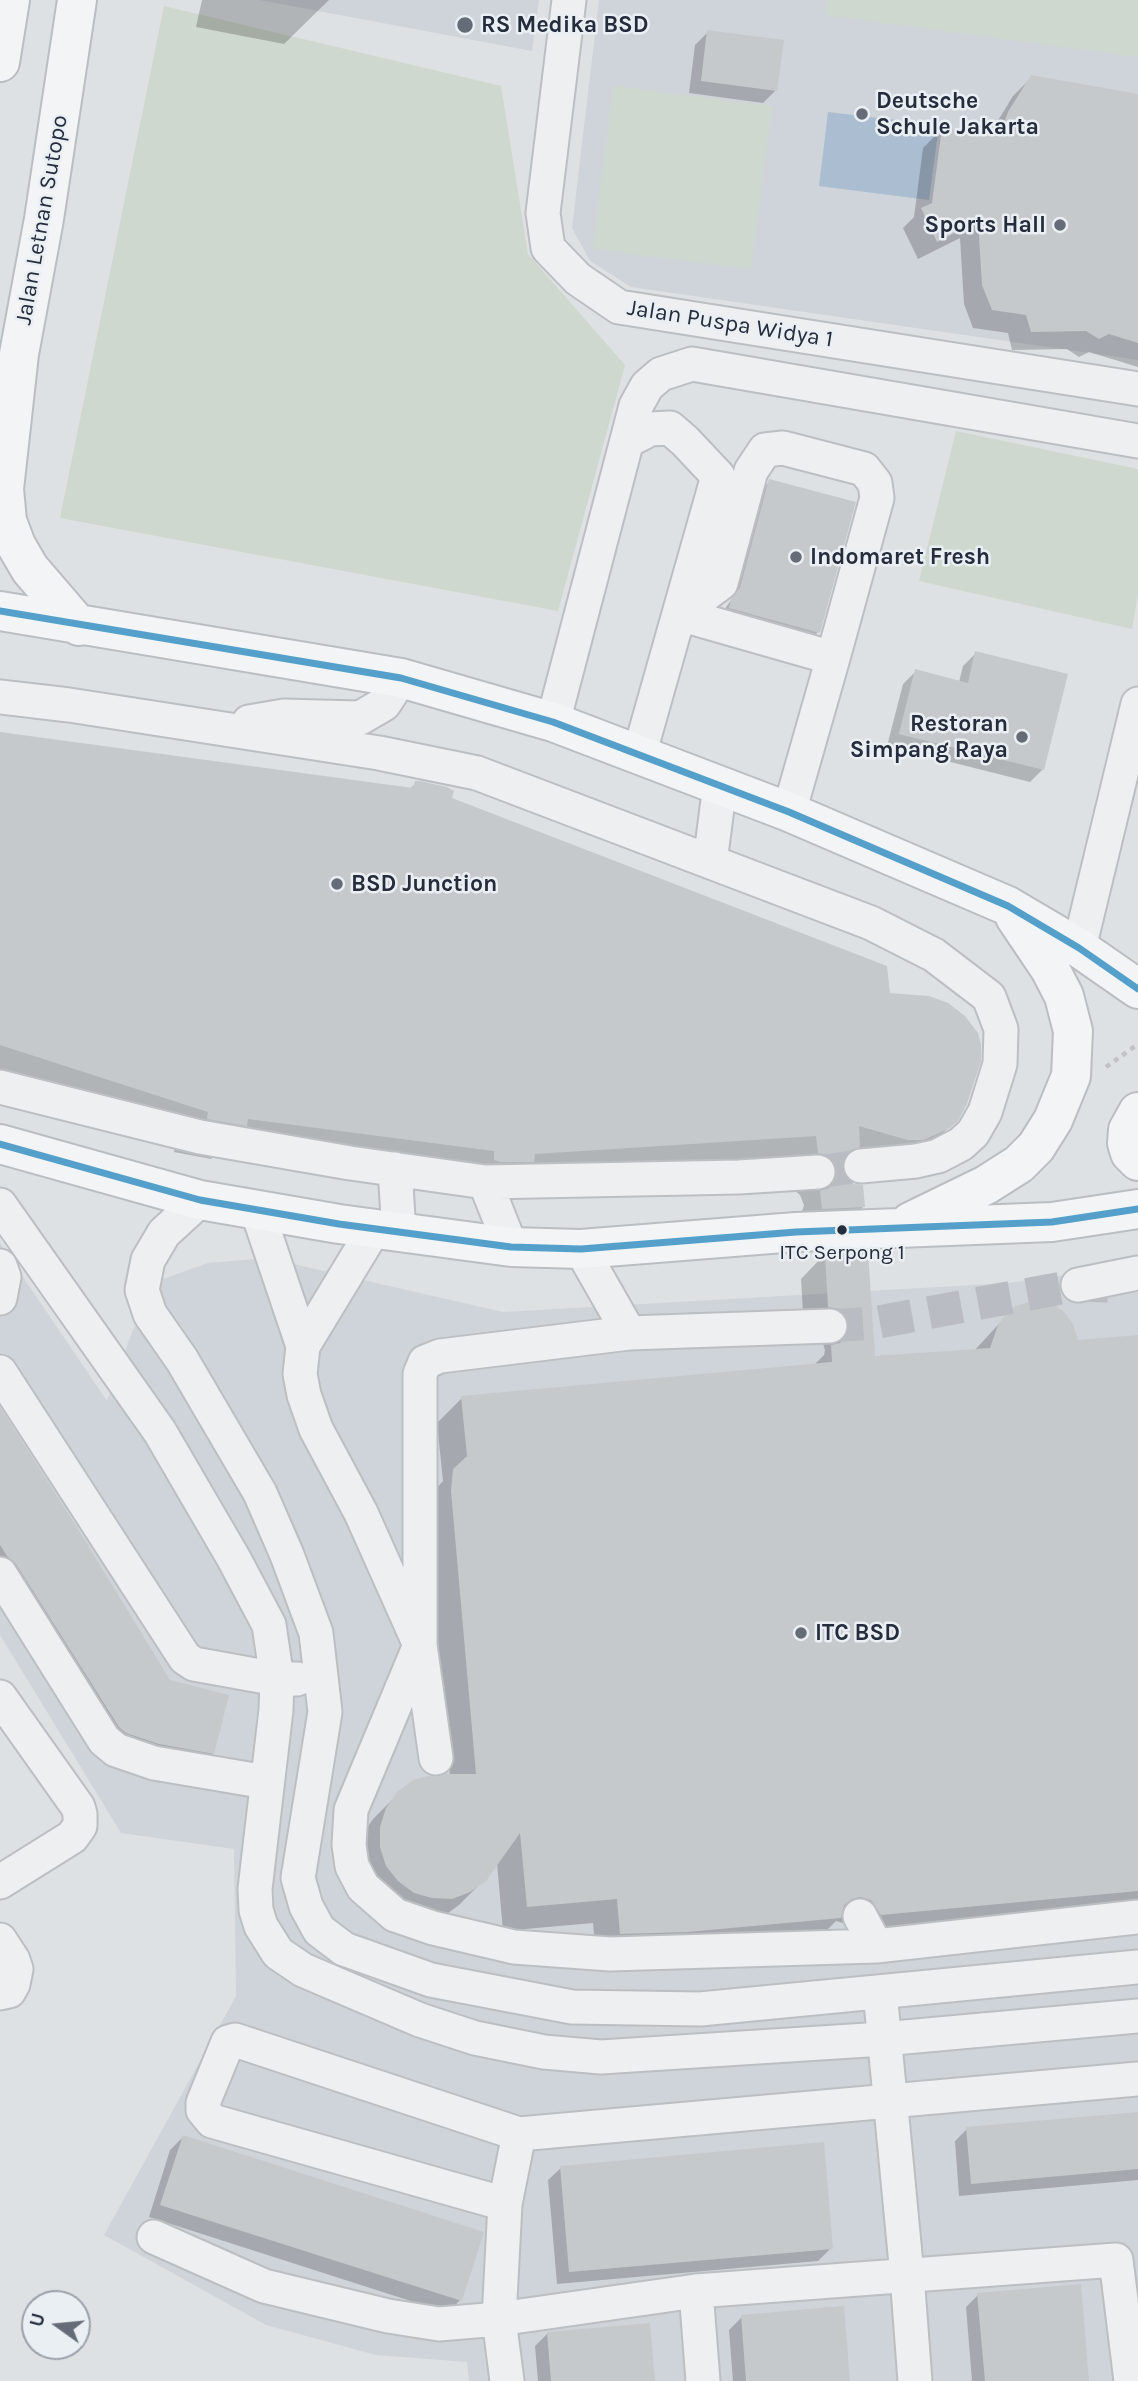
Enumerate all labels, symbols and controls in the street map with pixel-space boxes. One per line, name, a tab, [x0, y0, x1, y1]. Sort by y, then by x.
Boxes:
place label: RS Medika BSD	[481, 11, 648, 39]
marker: RS Medika BSD	[455, 15, 475, 35]
place label: Deutsche Schule Jakarta	[876, 87, 1039, 141]
marker: Deutsche Schule Jakarta	[854, 106, 870, 122]
street label: Jalan Letnan Sutopo	[10, 113, 74, 327]
place label: Sports Hall	[925, 211, 1046, 239]
marker: Sports Hall	[1052, 217, 1068, 233]
street label: Jalan Puspa Widya 1	[625, 294, 835, 354]
place label: Indomaret Fresh	[810, 543, 990, 571]
marker: Indomaret Fresh	[788, 549, 804, 565]
place label: Restoran Simpang Raya	[850, 710, 1008, 764]
marker: Restoran Simpang Raya	[1014, 729, 1030, 745]
place label: BSD Junction	[351, 870, 497, 898]
marker: BSD Junction	[329, 876, 345, 892]
marker: ITC Serpong 1	[835, 1223, 849, 1237]
place label: ITC Serpong 1	[779, 1240, 905, 1266]
place label: ITC BSD	[815, 1619, 900, 1647]
marker: ITC BSD	[793, 1625, 809, 1641]
north arrow	[21, 2290, 91, 2360]
text: U	[25, 2311, 50, 2329]

